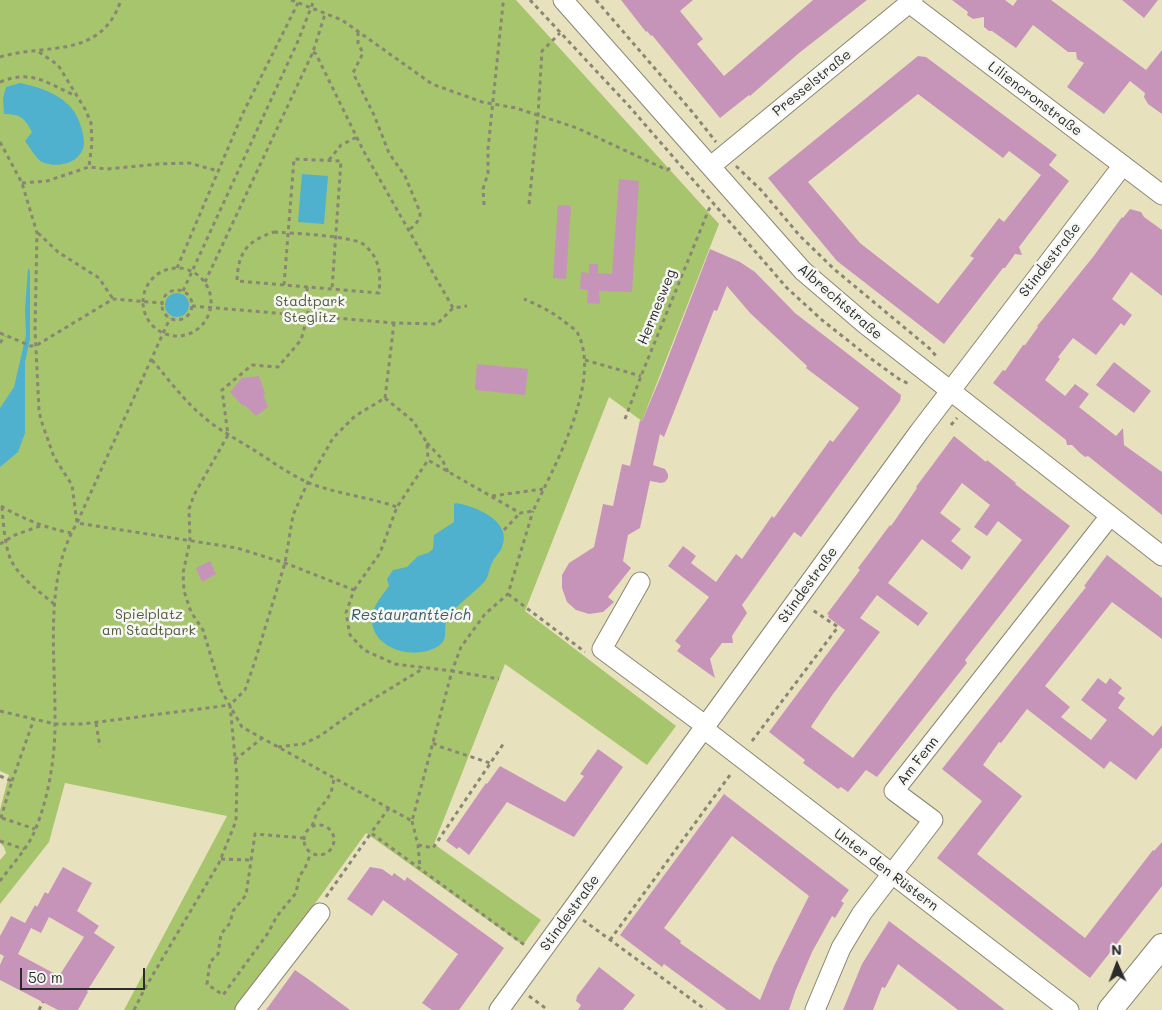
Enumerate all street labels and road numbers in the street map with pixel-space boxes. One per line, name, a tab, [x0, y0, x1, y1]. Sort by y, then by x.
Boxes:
street label: Presselstraße	[769, 46, 855, 120]
street label: Liliencronstraße	[985, 58, 1085, 140]
street label: Stindestraße	[1016, 219, 1084, 301]
street label: Albrechtstraße	[794, 261, 886, 343]
street label: Hermesweg	[634, 267, 680, 347]
street label: Stindestraße	[775, 544, 841, 626]
street label: Am Fenn	[894, 733, 942, 789]
street label: Unter den Rüstern	[831, 825, 941, 915]
street label: Stindestraße	[537, 872, 603, 954]

